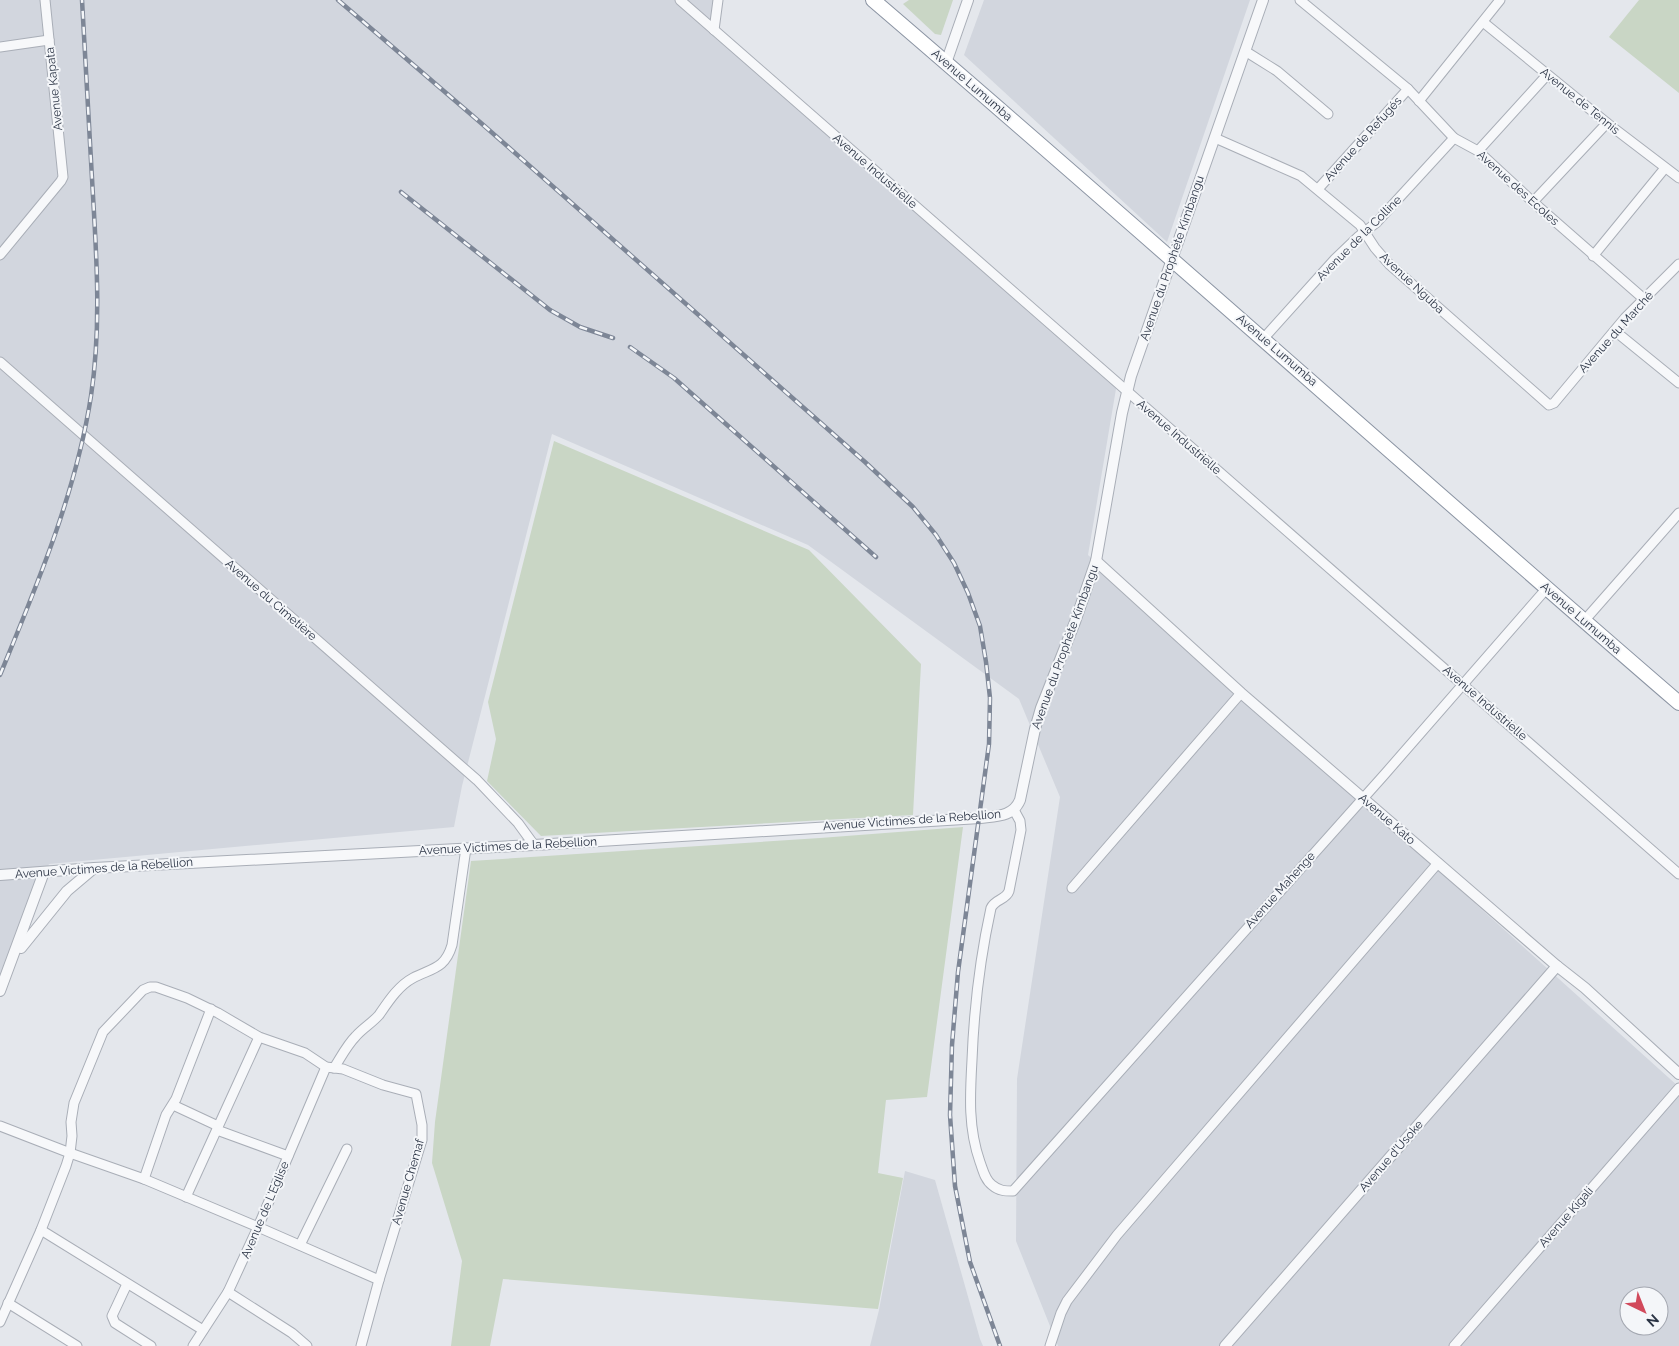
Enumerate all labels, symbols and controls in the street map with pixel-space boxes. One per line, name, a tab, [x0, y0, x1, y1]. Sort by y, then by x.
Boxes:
street label: Avenue Lumumba	[929, 46, 1015, 124]
street label: Avenue Kapata	[43, 47, 65, 131]
street label: Avenue de Tennis	[1538, 65, 1623, 137]
street label: Avenue de Refugés	[1321, 94, 1405, 184]
street label: Avenue Industrielle	[830, 131, 920, 211]
street label: Avenue des Ecoles	[1474, 148, 1562, 229]
street label: Avenue du Prophète Kimbangu	[1137, 174, 1207, 342]
street label: Avenue de la Colline	[1314, 193, 1404, 283]
street label: Avenue Nguba	[1377, 250, 1447, 316]
street label: Avenue du Marché	[1576, 288, 1656, 376]
street label: Avenue Lumumba	[1234, 311, 1320, 389]
street label: Avenue Industrielle	[1134, 397, 1224, 477]
street label: Avenue du Cimetière	[222, 557, 320, 643]
street label: Avenue du Prophète Kimbangu	[1029, 563, 1101, 731]
street label: Avenue Lumumba	[1538, 579, 1624, 657]
street label: Avenue Industrielle	[1440, 663, 1530, 743]
street label: Avenue Kato	[1356, 791, 1418, 847]
street label: Avenue Victimes de la Rebellion	[822, 807, 1002, 833]
street label: Avenue Victimes de la Rebellion	[418, 834, 598, 858]
street label: Avenue Mahenge	[1242, 849, 1318, 931]
street label: Avenue Victimes de la Rebellion	[14, 855, 194, 881]
street label: Avenue d'Usoke	[1356, 1117, 1426, 1195]
street label: Avenue Chemaf	[389, 1136, 427, 1227]
street label: Avenue de L'Eglise	[238, 1159, 292, 1261]
street label: Avenue Kigali	[1536, 1184, 1596, 1250]
north arrow	[1619, 1286, 1669, 1336]
text: N	[1644, 1311, 1662, 1330]

